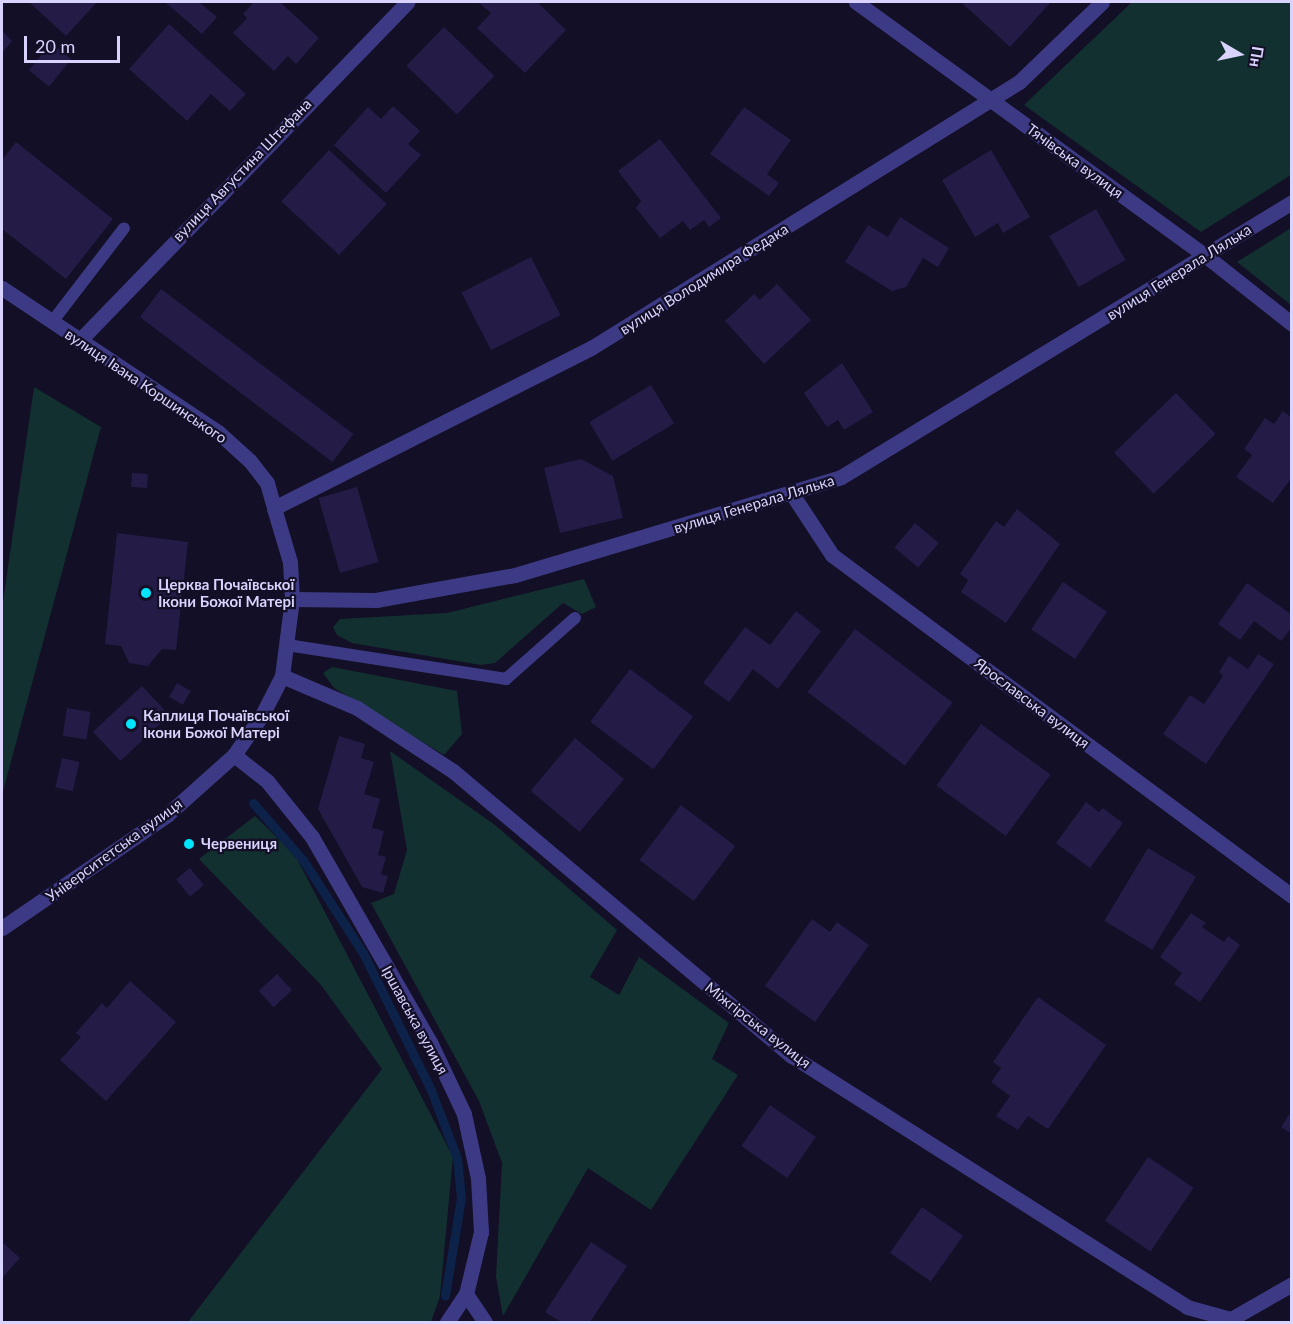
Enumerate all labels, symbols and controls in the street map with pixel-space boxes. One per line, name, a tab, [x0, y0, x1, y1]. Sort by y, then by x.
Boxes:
scale bar	[27, 24, 123, 62]
north arrow	[1209, 24, 1269, 84]
text: 20 m	[35, 35, 75, 57]
text: Пн	[1246, 45, 1268, 69]
street label: вулиця Августина Штефана	[169, 95, 315, 245]
street label: Тячівська вулиця	[1023, 120, 1127, 202]
street label: вулиця Володимира Федака	[616, 220, 792, 338]
street label: вулиця Генерала Лялька	[1103, 220, 1255, 324]
street label: вулиця Івана Коршинського	[62, 325, 230, 447]
street label: вулиця Генерала Лялька	[672, 471, 836, 537]
place label: Церква Почаївської Ікони Божої Матері	[158, 575, 295, 610]
marker: Церква Почаївської Ікони Божої Матері	[139, 586, 153, 600]
street label: Ярославська вулиця	[971, 654, 1093, 752]
place label: Каплиця Почаївської Ікони Божої Матері	[143, 706, 289, 741]
marker: Каплиця Почаївської Ікони Божої Матері	[124, 717, 138, 731]
street label: Університетська вулиця	[42, 795, 186, 905]
place label: Червениця	[201, 835, 277, 853]
marker: Червениця	[182, 837, 196, 851]
street label: Іршавська вулиця	[378, 963, 452, 1077]
street label: Міжгірська вулиця	[702, 978, 814, 1072]

